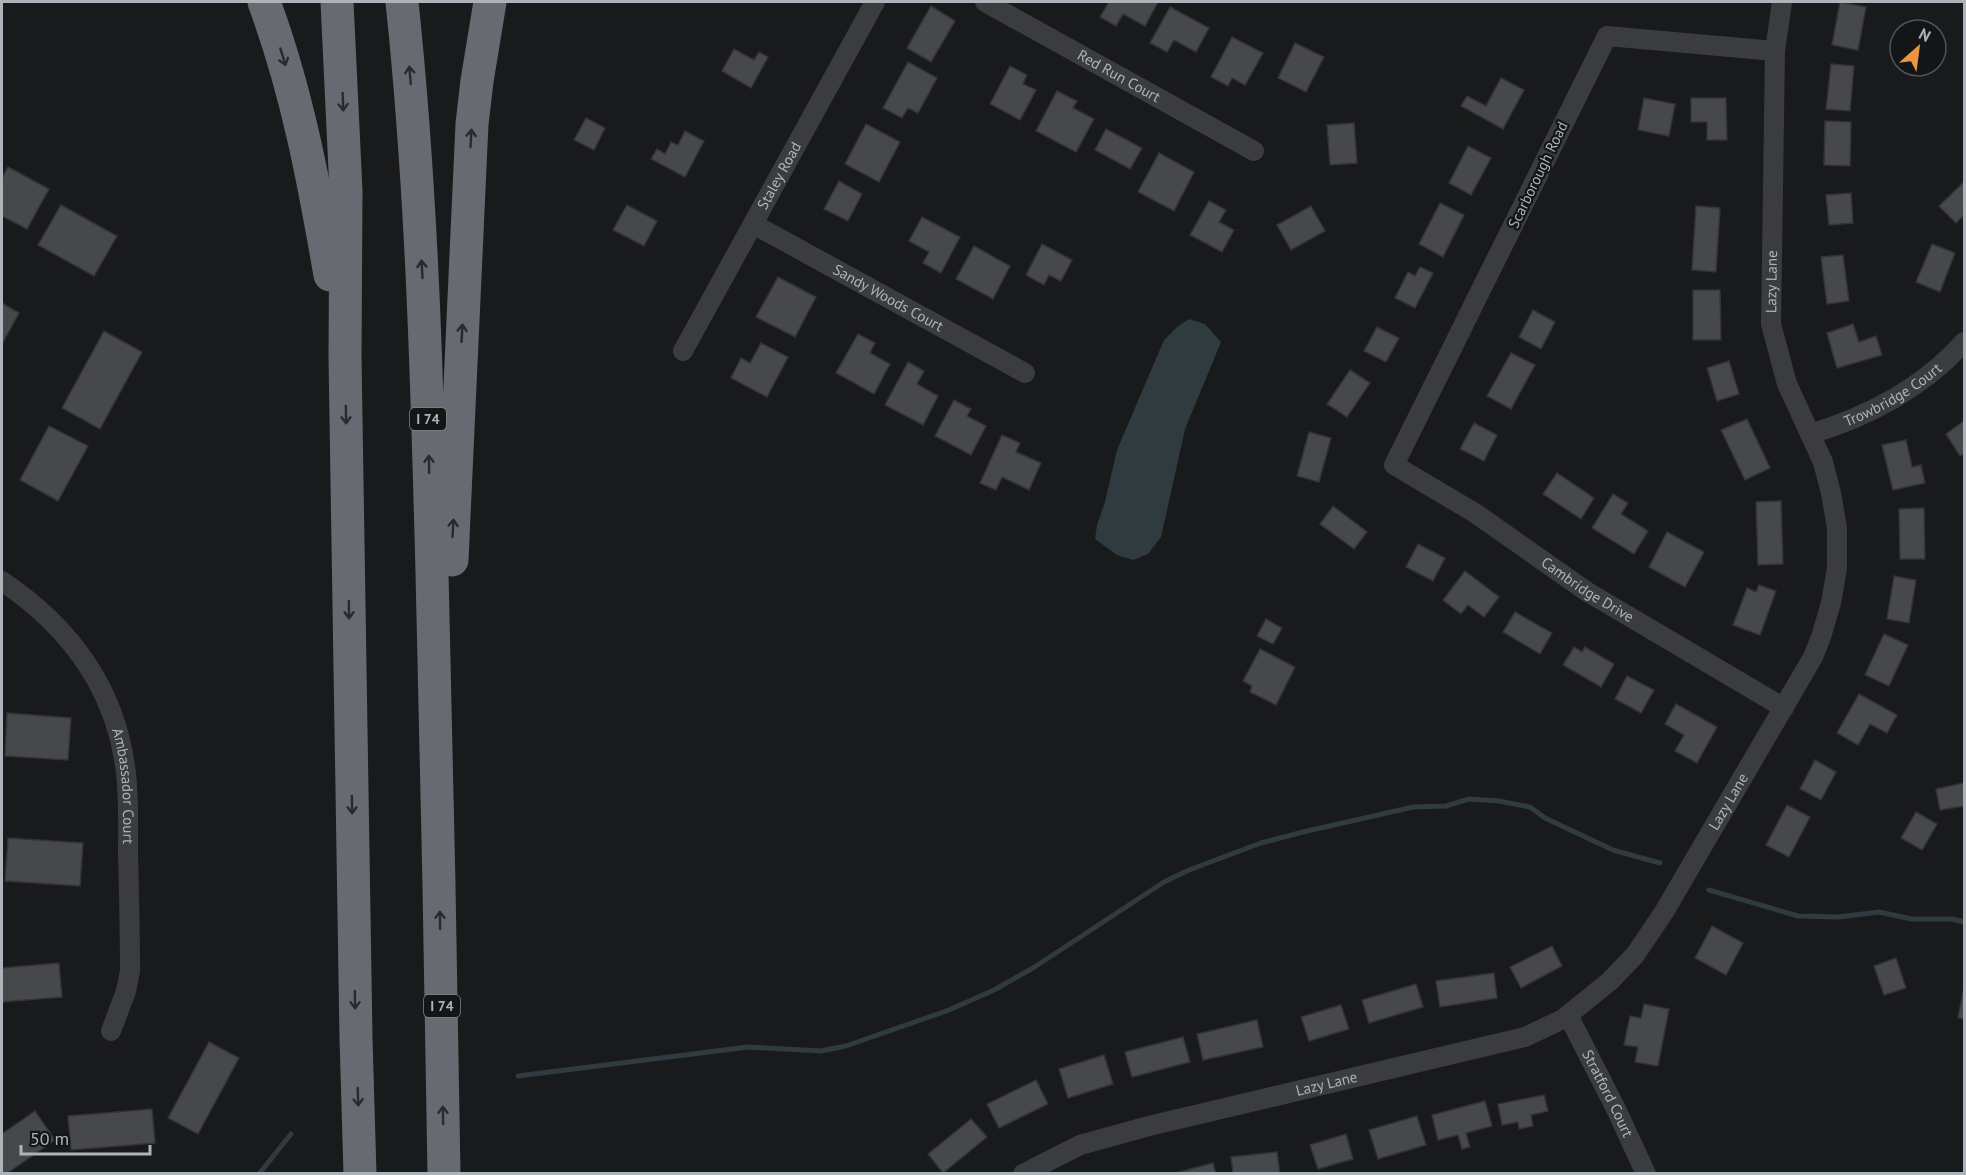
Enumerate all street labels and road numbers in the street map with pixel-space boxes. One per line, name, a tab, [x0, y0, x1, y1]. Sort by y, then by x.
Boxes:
street label: Red Run Court	[1074, 45, 1164, 106]
street label: Scarborough Road	[1503, 118, 1572, 231]
street label: Staley Road	[753, 138, 805, 213]
street label: Lazy Lane	[1761, 250, 1781, 313]
street label: Sandy Woods Court	[830, 260, 947, 335]
street label: Trowbridge Court	[1841, 358, 1945, 430]
road number: I 74	[410, 408, 446, 430]
street label: Cambridge Drive	[1538, 552, 1637, 626]
street label: Ambassador Court	[108, 726, 138, 844]
street label: Lazy Lane	[1704, 770, 1752, 833]
road number: I 74	[424, 995, 460, 1017]
street label: Stratford Court	[1578, 1046, 1638, 1140]
street label: Lazy Lane	[1294, 1067, 1359, 1100]

